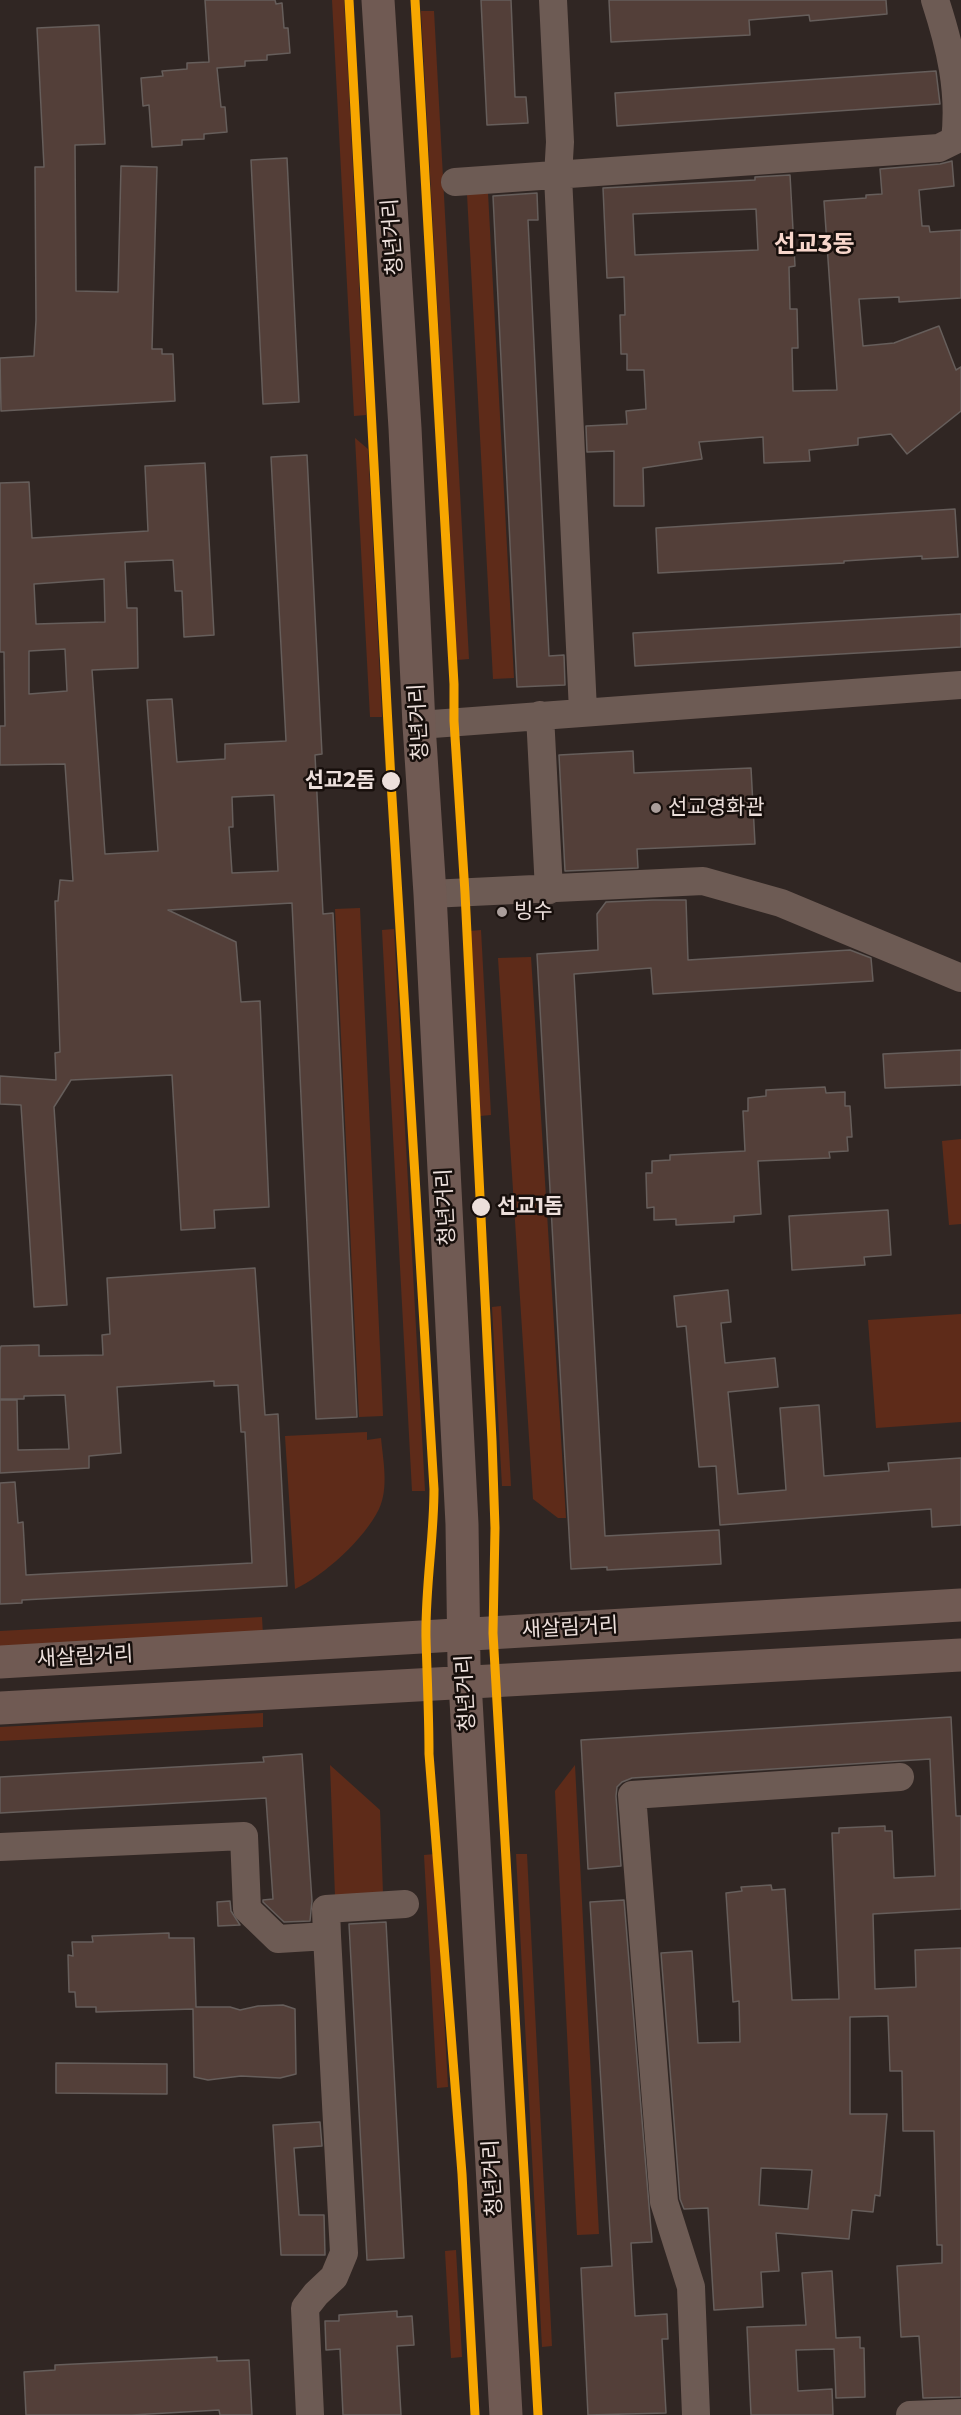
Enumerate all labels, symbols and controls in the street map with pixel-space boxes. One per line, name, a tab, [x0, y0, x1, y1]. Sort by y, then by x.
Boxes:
street label: 청년거리	[378, 198, 408, 276]
district label: 선교3동	[774, 231, 854, 259]
street label: 청년거리	[404, 683, 434, 761]
place label: 선교2돔	[305, 768, 375, 794]
marker: 선교2돔	[380, 770, 402, 792]
place label: 선교영화관	[668, 795, 765, 821]
marker: 선교영화관	[649, 801, 663, 815]
place label: 빙수	[514, 899, 553, 925]
marker: 빙수	[495, 905, 509, 919]
street label: 청년거리	[431, 1168, 461, 1246]
place label: 선교1돔	[497, 1194, 563, 1220]
marker: 선교1돔	[470, 1196, 492, 1218]
street label: 새살림거리	[521, 1613, 619, 1643]
street label: 새살림거리	[36, 1642, 134, 1672]
street label: 청년거리	[451, 1654, 481, 1732]
street label: 청년거리	[478, 2139, 508, 2217]

